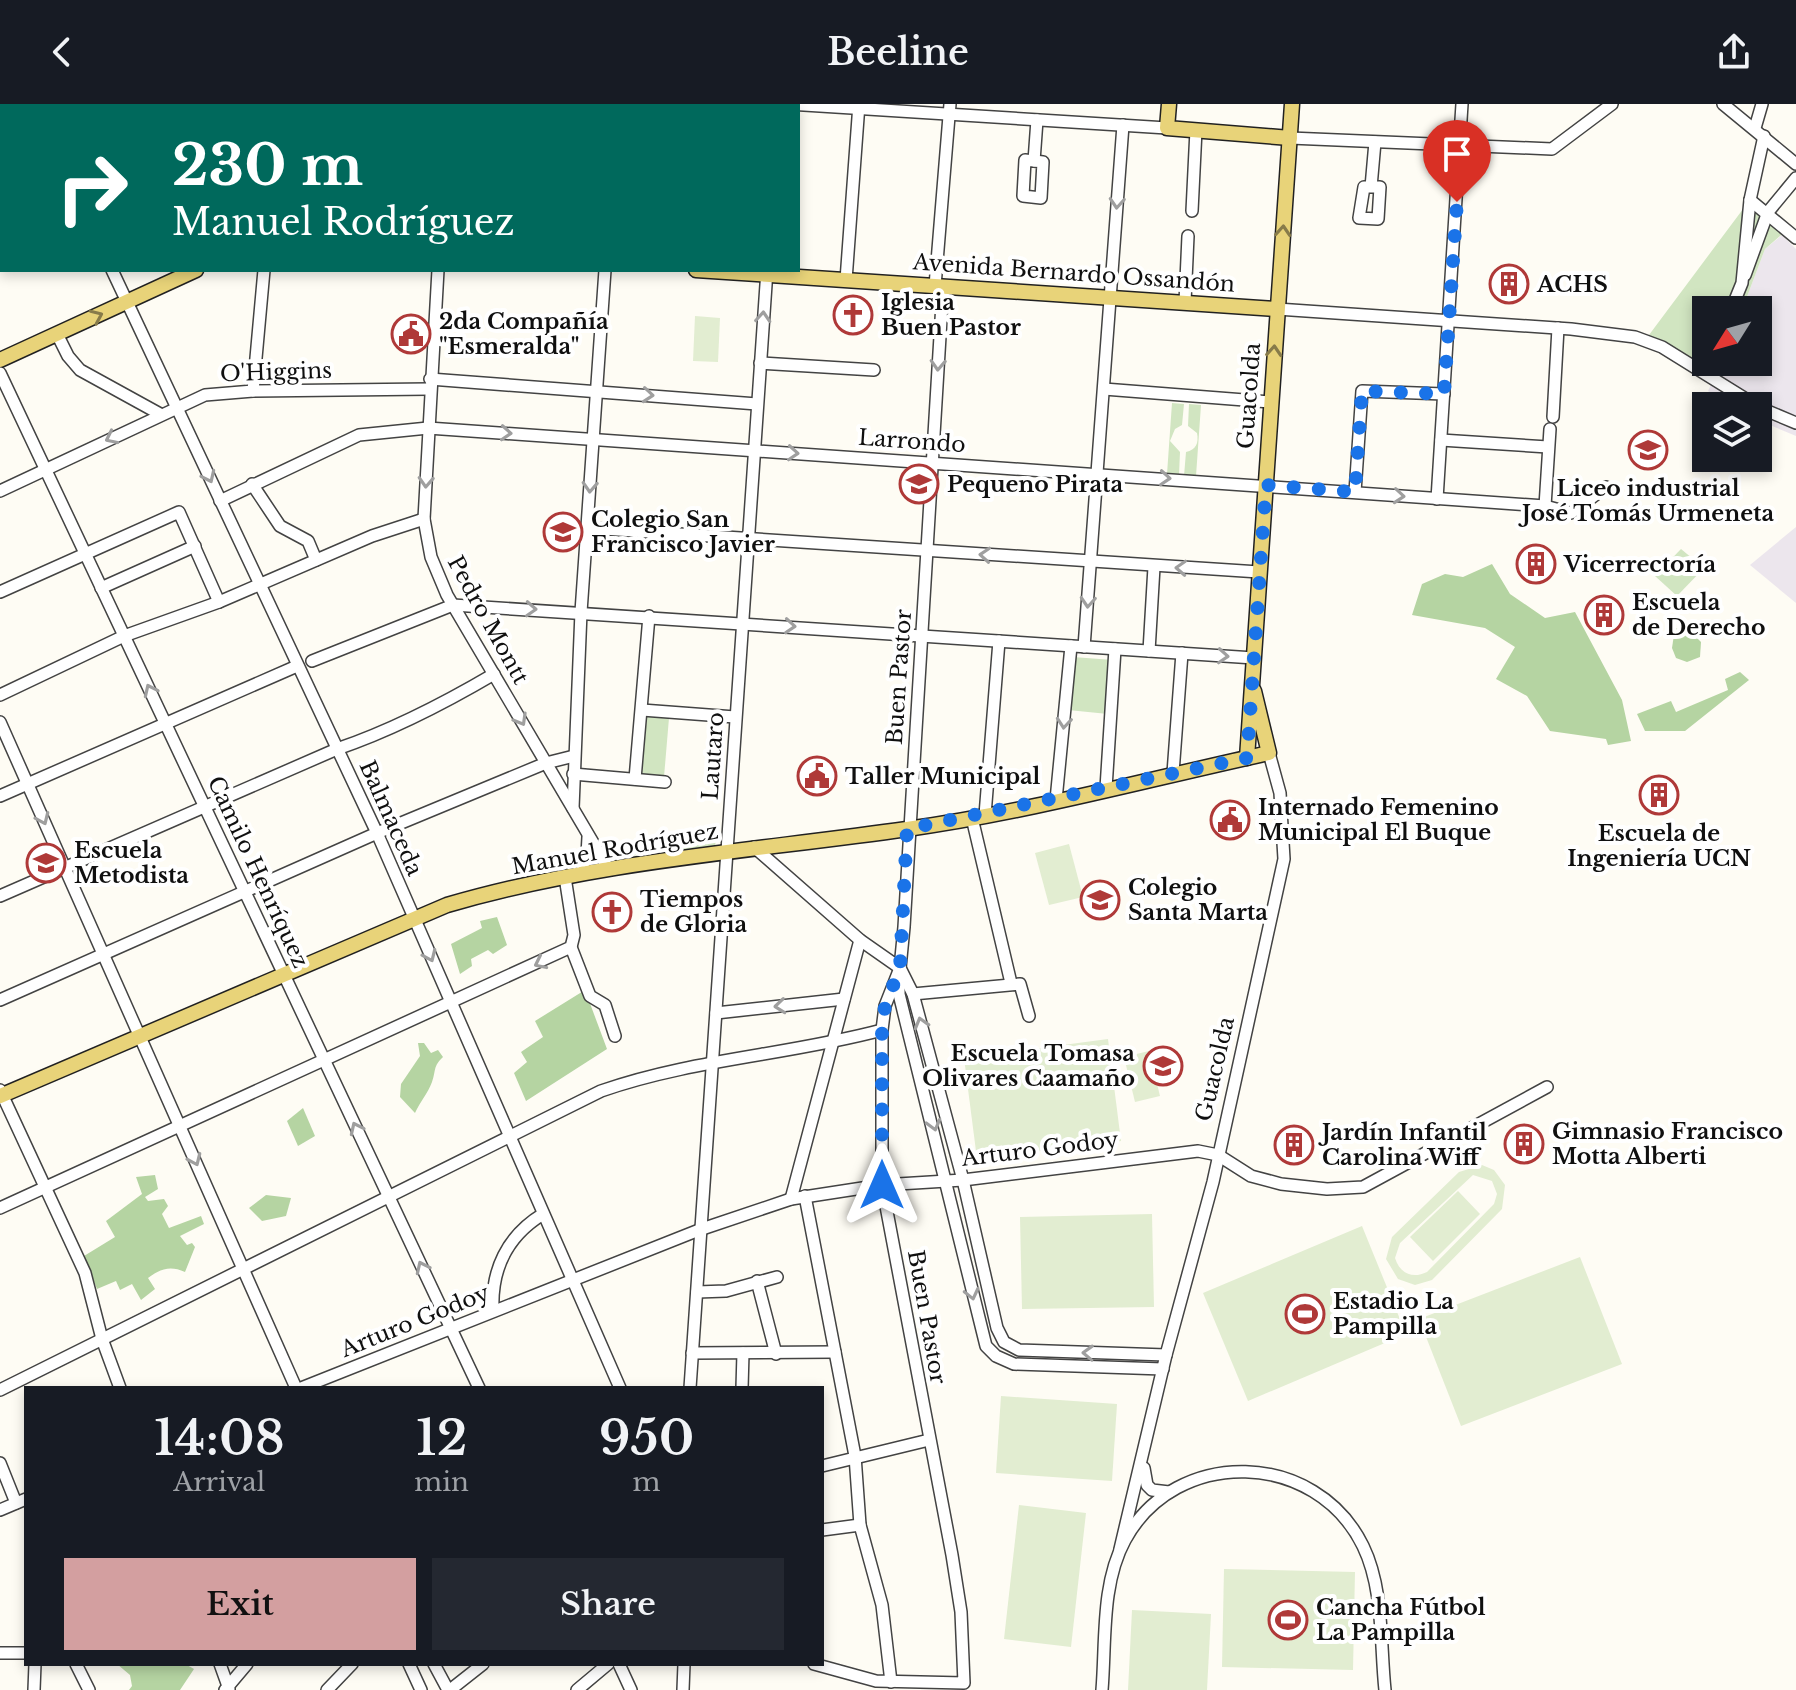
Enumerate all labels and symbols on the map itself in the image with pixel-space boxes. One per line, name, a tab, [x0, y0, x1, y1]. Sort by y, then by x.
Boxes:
pin	[1423, 120, 1491, 202]
one-way arrow	[1109, 197, 1126, 210]
one-way arrow	[1274, 224, 1291, 237]
street label: Avenida Bernardo Ossandón	[911, 248, 1236, 298]
building icon: ACHS	[1488, 263, 1530, 305]
place label: ACHS	[1536, 271, 1608, 298]
place label: Iglesia Buen Pastor	[881, 289, 1021, 341]
church icon: Iglesia Buen Pastor	[832, 294, 874, 336]
north arrow	[1692, 296, 1772, 376]
place label: 2da Compañía "Esmeralda"	[439, 308, 609, 360]
one-way arrow	[88, 310, 103, 326]
one-way arrow	[755, 310, 772, 323]
public building icon: 2da Compañía "Esmeralda"	[390, 313, 432, 355]
street label: Guacolda	[1232, 341, 1266, 450]
one-way arrow	[1265, 344, 1282, 357]
street label: O'Higgins	[219, 357, 333, 387]
one-way arrow	[930, 359, 947, 372]
one-way arrow	[641, 386, 654, 403]
one-way arrow	[500, 424, 513, 441]
street label: Larrondo	[857, 424, 967, 458]
one-way arrow	[104, 428, 119, 444]
school or university icon: Liceo industrial José Tomás Urmeneta	[1627, 429, 1669, 471]
one-way arrow	[787, 444, 800, 461]
school or university icon: Pequeno Pirata	[898, 463, 940, 505]
one-way arrow	[199, 468, 215, 483]
one-way arrow	[1159, 469, 1172, 486]
place label: Pequeno Pirata	[947, 471, 1123, 498]
place label: Liceo industrial José Tomás Urmeneta	[1518, 475, 1774, 527]
one-way arrow	[417, 476, 434, 489]
one-way arrow	[582, 481, 599, 494]
one-way arrow	[1393, 487, 1406, 504]
place label: Colegio San Francisco Javier	[591, 506, 775, 558]
school or university icon: Colegio San Francisco Javier	[542, 511, 584, 553]
building icon: Vicerrectoría	[1515, 543, 1557, 585]
one-way arrow	[978, 547, 991, 564]
street label: Pedro Montt	[442, 551, 535, 689]
place label: Vicerrectoría	[1563, 551, 1716, 578]
one-way arrow	[1174, 560, 1187, 577]
place label: Escuela de Derecho	[1632, 589, 1765, 641]
building icon: Escuela de Derecho	[1583, 594, 1625, 636]
one-way arrow	[1080, 596, 1097, 609]
one-way arrow	[525, 600, 538, 617]
street label: Buen Pastor	[881, 608, 917, 746]
one-way arrow	[784, 617, 797, 634]
one-way arrow	[1217, 647, 1230, 664]
one-way arrow	[144, 684, 160, 699]
one-way arrow	[511, 711, 527, 726]
street label: Lautaro	[696, 711, 730, 801]
one-way arrow	[1055, 717, 1072, 730]
public building icon: Taller Municipal	[796, 755, 838, 797]
street label: Balmaceda	[354, 756, 429, 881]
place label: Taller Municipal	[845, 763, 1041, 790]
street label: Camilo Henríquez	[202, 772, 314, 972]
building icon: Escuela de Ingeniería UCN	[1638, 774, 1680, 816]
place label: Internado Femenino Municipal El Buque	[1258, 794, 1499, 846]
public building icon: Internado Femenino Municipal El Buque	[1209, 799, 1251, 841]
one-way arrow	[34, 811, 50, 825]
street label: Manuel Rodríguez	[510, 818, 720, 880]
place label: Escuela de Ingeniería UCN	[1567, 820, 1751, 872]
place label: Escuela Metodista	[74, 837, 189, 889]
school or university icon: Escuela Metodista	[25, 842, 67, 884]
place label: Colegio Santa Marta	[1128, 874, 1268, 926]
school or university icon: Colegio Santa Marta	[1079, 879, 1121, 921]
place label: Tiempos de Gloria	[640, 886, 747, 938]
church icon: Tiempos de Gloria	[591, 891, 633, 933]
one-way arrow	[421, 948, 437, 962]
one-way arrow	[534, 953, 548, 969]
one-way arrow	[773, 998, 786, 1015]
street label: Guacolda	[1190, 1013, 1240, 1124]
one-way arrow	[914, 1017, 931, 1031]
place label: Escuela Tomasa Olivares Caamaño	[922, 1040, 1135, 1092]
school or university icon: Escuela Tomasa Olivares Caamaño	[1142, 1045, 1184, 1087]
one-way arrow	[924, 1118, 941, 1132]
place label: Gimnasio Francisco Motta Alberti	[1552, 1118, 1783, 1170]
place label: Jardín Infantil Carolina Wiff	[1318, 1119, 1487, 1171]
one-way arrow	[350, 1122, 366, 1136]
building icon: Gimnasio Francisco Motta Alberti	[1503, 1123, 1545, 1165]
building icon: Jardín Infantil Carolina Wiff	[1273, 1124, 1315, 1166]
street label: Arturo Godoy	[959, 1126, 1120, 1172]
position arrow	[840, 1143, 924, 1227]
one-way arrow	[186, 1151, 202, 1166]
street label: Buen Pastor	[902, 1248, 952, 1387]
one-way arrow	[416, 1260, 432, 1275]
street label: Arturo Godoy	[336, 1279, 493, 1363]
one-way arrow	[963, 1287, 980, 1301]
place label: Estadio La Pampilla	[1333, 1288, 1454, 1340]
sports icon: Estadio La Pampilla	[1284, 1293, 1326, 1335]
one-way arrow	[1081, 1344, 1094, 1361]
place label: Cancha Fútbol La Pampilla	[1316, 1594, 1486, 1646]
sports icon: Cancha Fútbol La Pampilla	[1267, 1599, 1309, 1641]

